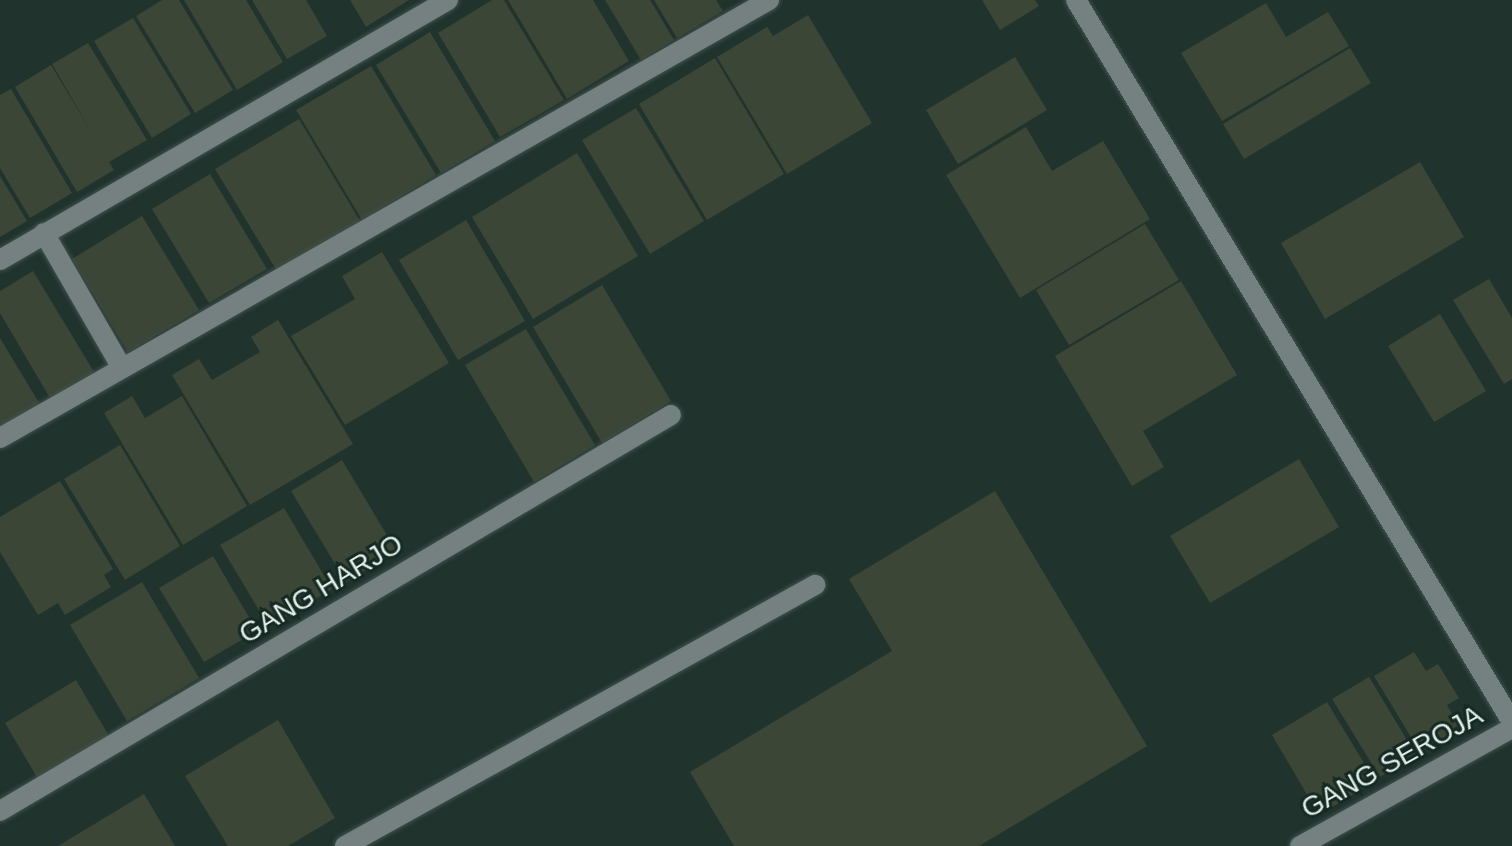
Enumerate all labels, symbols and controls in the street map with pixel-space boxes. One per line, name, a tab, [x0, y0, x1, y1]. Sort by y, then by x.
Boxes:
street label: GANG HARJO	[233, 527, 409, 651]
street label: GANG SEROJA	[1295, 698, 1489, 826]

